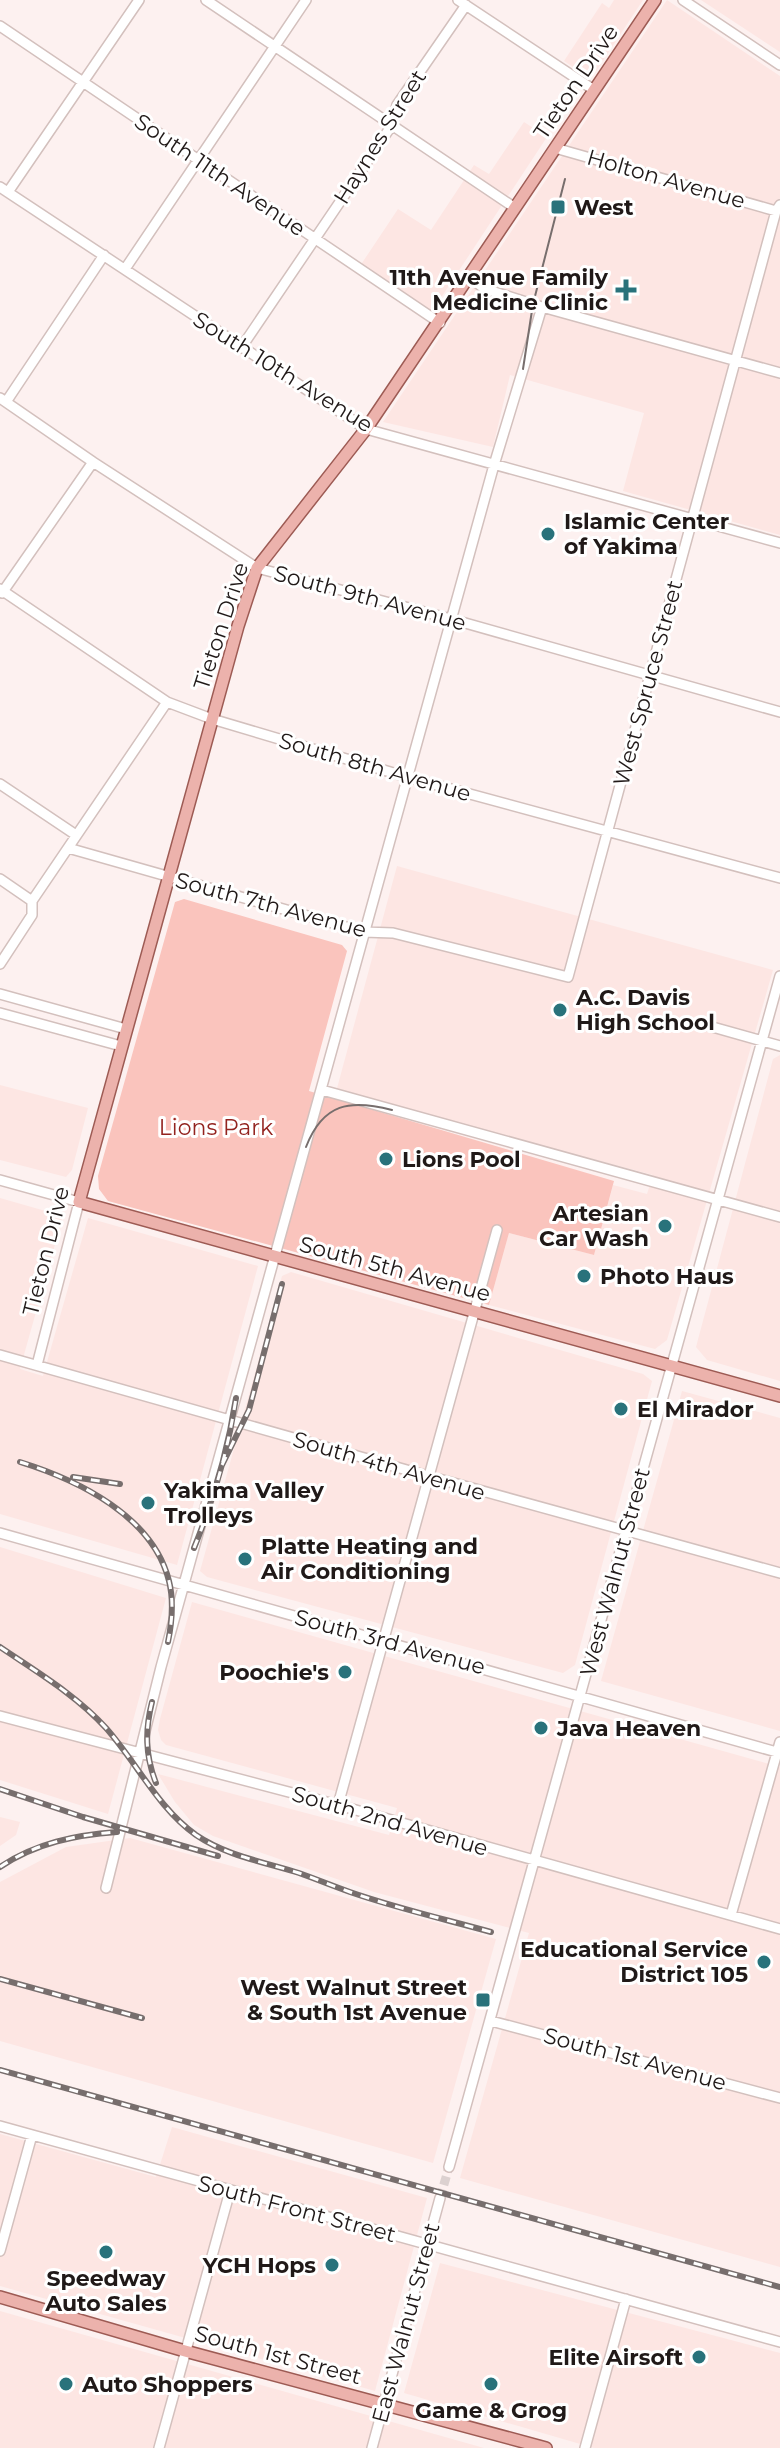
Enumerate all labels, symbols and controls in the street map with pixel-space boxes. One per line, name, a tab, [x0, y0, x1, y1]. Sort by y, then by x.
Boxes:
street label: Tieton Drive	[528, 20, 624, 144]
street label: Haynes Street	[328, 65, 432, 209]
street label: South 11th Avenue	[129, 108, 311, 242]
street label: Holton Avenue	[584, 144, 748, 214]
place label: West	[574, 194, 634, 221]
marker: West	[549, 198, 567, 216]
place label: 11th Avenue Family Medicine Clinic	[390, 264, 609, 316]
marker: 11th Avenue Family Medicine Clinic	[615, 279, 637, 301]
street label: South 10th Avenue	[188, 306, 378, 438]
place label: Islamic Center of Yakima	[564, 508, 729, 560]
marker: Islamic Center of Yakima	[539, 525, 557, 543]
street label: Tieton Drive	[188, 559, 254, 693]
street label: South 9th Avenue	[271, 559, 469, 637]
street label: West Spruce Street	[608, 577, 688, 789]
street label: South 8th Avenue	[276, 727, 474, 807]
street label: South 7th Avenue	[172, 866, 370, 944]
place label: A.C. Davis High School	[575, 984, 715, 1036]
marker: A.C. Davis High School	[551, 1001, 569, 1019]
park label: Lions Park	[159, 1114, 274, 1141]
place label: Lions Pool	[402, 1146, 521, 1173]
marker: Lions Pool	[377, 1150, 395, 1168]
street label: Tieton Drive	[17, 1183, 75, 1319]
place label: Artesian Car Wash	[539, 1200, 649, 1252]
marker: Artesian Car Wash	[656, 1217, 674, 1235]
street label: South 5th Avenue	[296, 1231, 494, 1307]
place label: Photo Haus	[600, 1263, 734, 1290]
marker: Photo Haus	[575, 1267, 593, 1285]
place label: El Mirador	[637, 1396, 754, 1423]
marker: El Mirador	[612, 1400, 630, 1418]
street label: South 4th Avenue	[290, 1426, 488, 1506]
street label: West Walnut Street	[574, 1465, 656, 1679]
place label: Yakima Valley Trolleys	[163, 1477, 325, 1529]
marker: Yakima Valley Trolleys	[139, 1494, 157, 1512]
place label: Platte Heating and Air Conditioning	[260, 1533, 478, 1585]
marker: Platte Heating and Air Conditioning	[236, 1550, 254, 1568]
street label: South 3rd Avenue	[292, 1604, 488, 1680]
place label: Poochie's	[219, 1659, 329, 1686]
marker: Poochie's	[336, 1663, 354, 1681]
place label: Java Heaven	[556, 1715, 701, 1742]
marker: Java Heaven	[532, 1719, 550, 1737]
street label: South 2nd Avenue	[289, 1780, 491, 1862]
place label: Educational Service District 105	[520, 1936, 748, 1988]
marker: Educational Service District 105	[755, 1953, 773, 1971]
place label: West Walnut Street & South 1st Avenue	[240, 1974, 467, 2026]
marker: West Walnut Street & South 1st Avenue	[474, 1991, 492, 2009]
street label: South 1st Avenue	[541, 2022, 729, 2096]
street label: South Front Street	[195, 2170, 399, 2248]
street label: East Walnut Street	[366, 2220, 446, 2426]
marker: Speedway Auto Sales	[97, 2243, 115, 2261]
place label: YCH Hops	[202, 2252, 316, 2279]
marker: YCH Hops	[323, 2256, 341, 2274]
place label: Speedway Auto Sales	[44, 2265, 167, 2317]
street label: South 1st Street	[192, 2320, 364, 2390]
place label: Elite Airsoft	[549, 2344, 683, 2371]
marker: Elite Airsoft	[690, 2348, 708, 2366]
place label: Auto Shoppers	[81, 2371, 253, 2398]
marker: Auto Shoppers	[57, 2375, 75, 2393]
marker: Game & Grog	[482, 2375, 500, 2393]
place label: Game & Grog	[415, 2397, 567, 2424]

